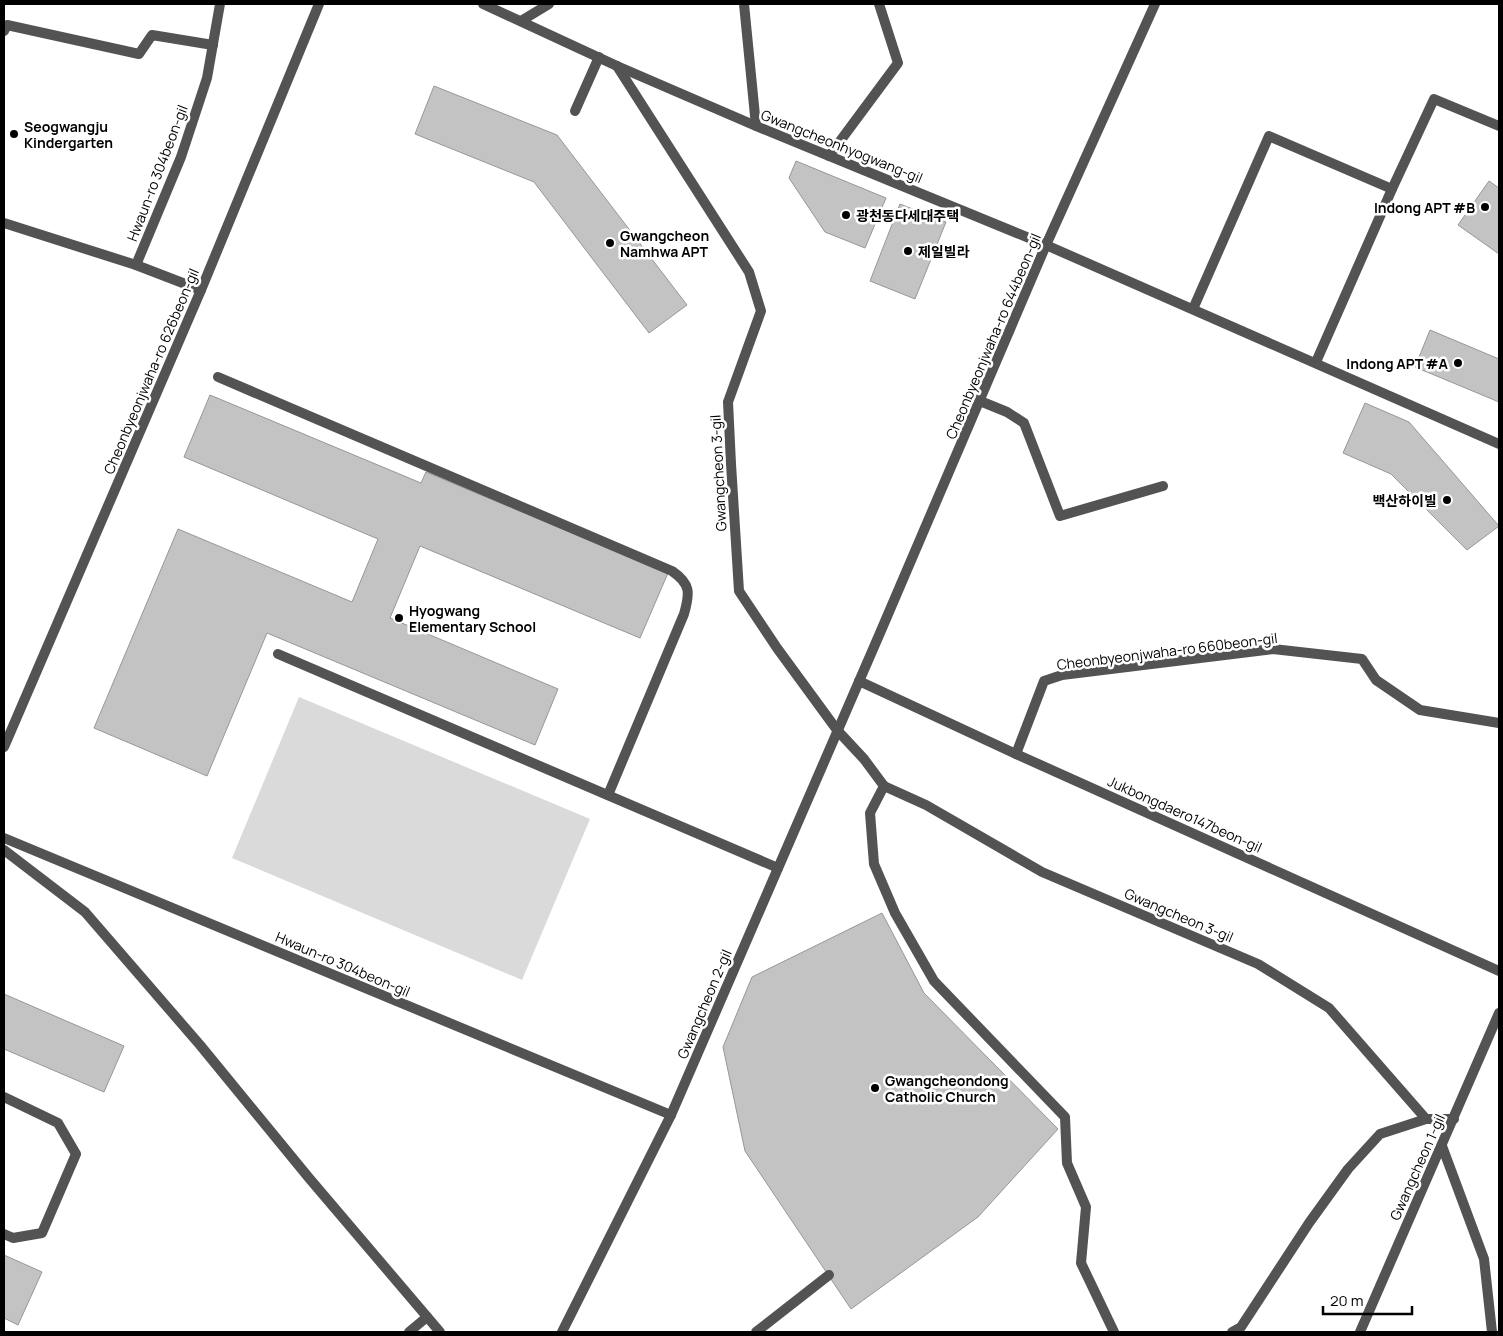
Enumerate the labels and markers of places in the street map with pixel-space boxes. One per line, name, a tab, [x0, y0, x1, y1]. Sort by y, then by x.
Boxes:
place label: Seogwangju Kindergarten	[24, 117, 113, 152]
marker: Seogwangju Kindergarten	[8, 128, 20, 140]
place label: Indong APT #B	[1374, 198, 1475, 217]
marker: Indong APT #B	[1479, 201, 1491, 213]
place label: 광천동다세대주택	[856, 206, 959, 225]
marker: 광천동다세대주택	[840, 209, 852, 221]
place label: Gwangcheon Namhwa APT	[620, 226, 709, 261]
marker: Gwangcheon Namhwa APT	[604, 237, 616, 249]
place label: 제일빌라	[918, 242, 970, 261]
marker: 제일빌라	[902, 245, 914, 257]
place label: Indong APT #A	[1346, 354, 1449, 373]
marker: Indong APT #A	[1452, 357, 1464, 369]
place label: 백산하이빌	[1373, 491, 1437, 510]
marker: 백산하이빌	[1441, 494, 1453, 506]
place label: Hyogwang Elementary School	[409, 601, 536, 636]
marker: Hyogwang Elementary School	[393, 612, 405, 624]
place label: Gwangcheondong Catholic Church	[885, 1071, 1009, 1106]
marker: Gwangcheondong Catholic Church	[869, 1082, 881, 1094]

